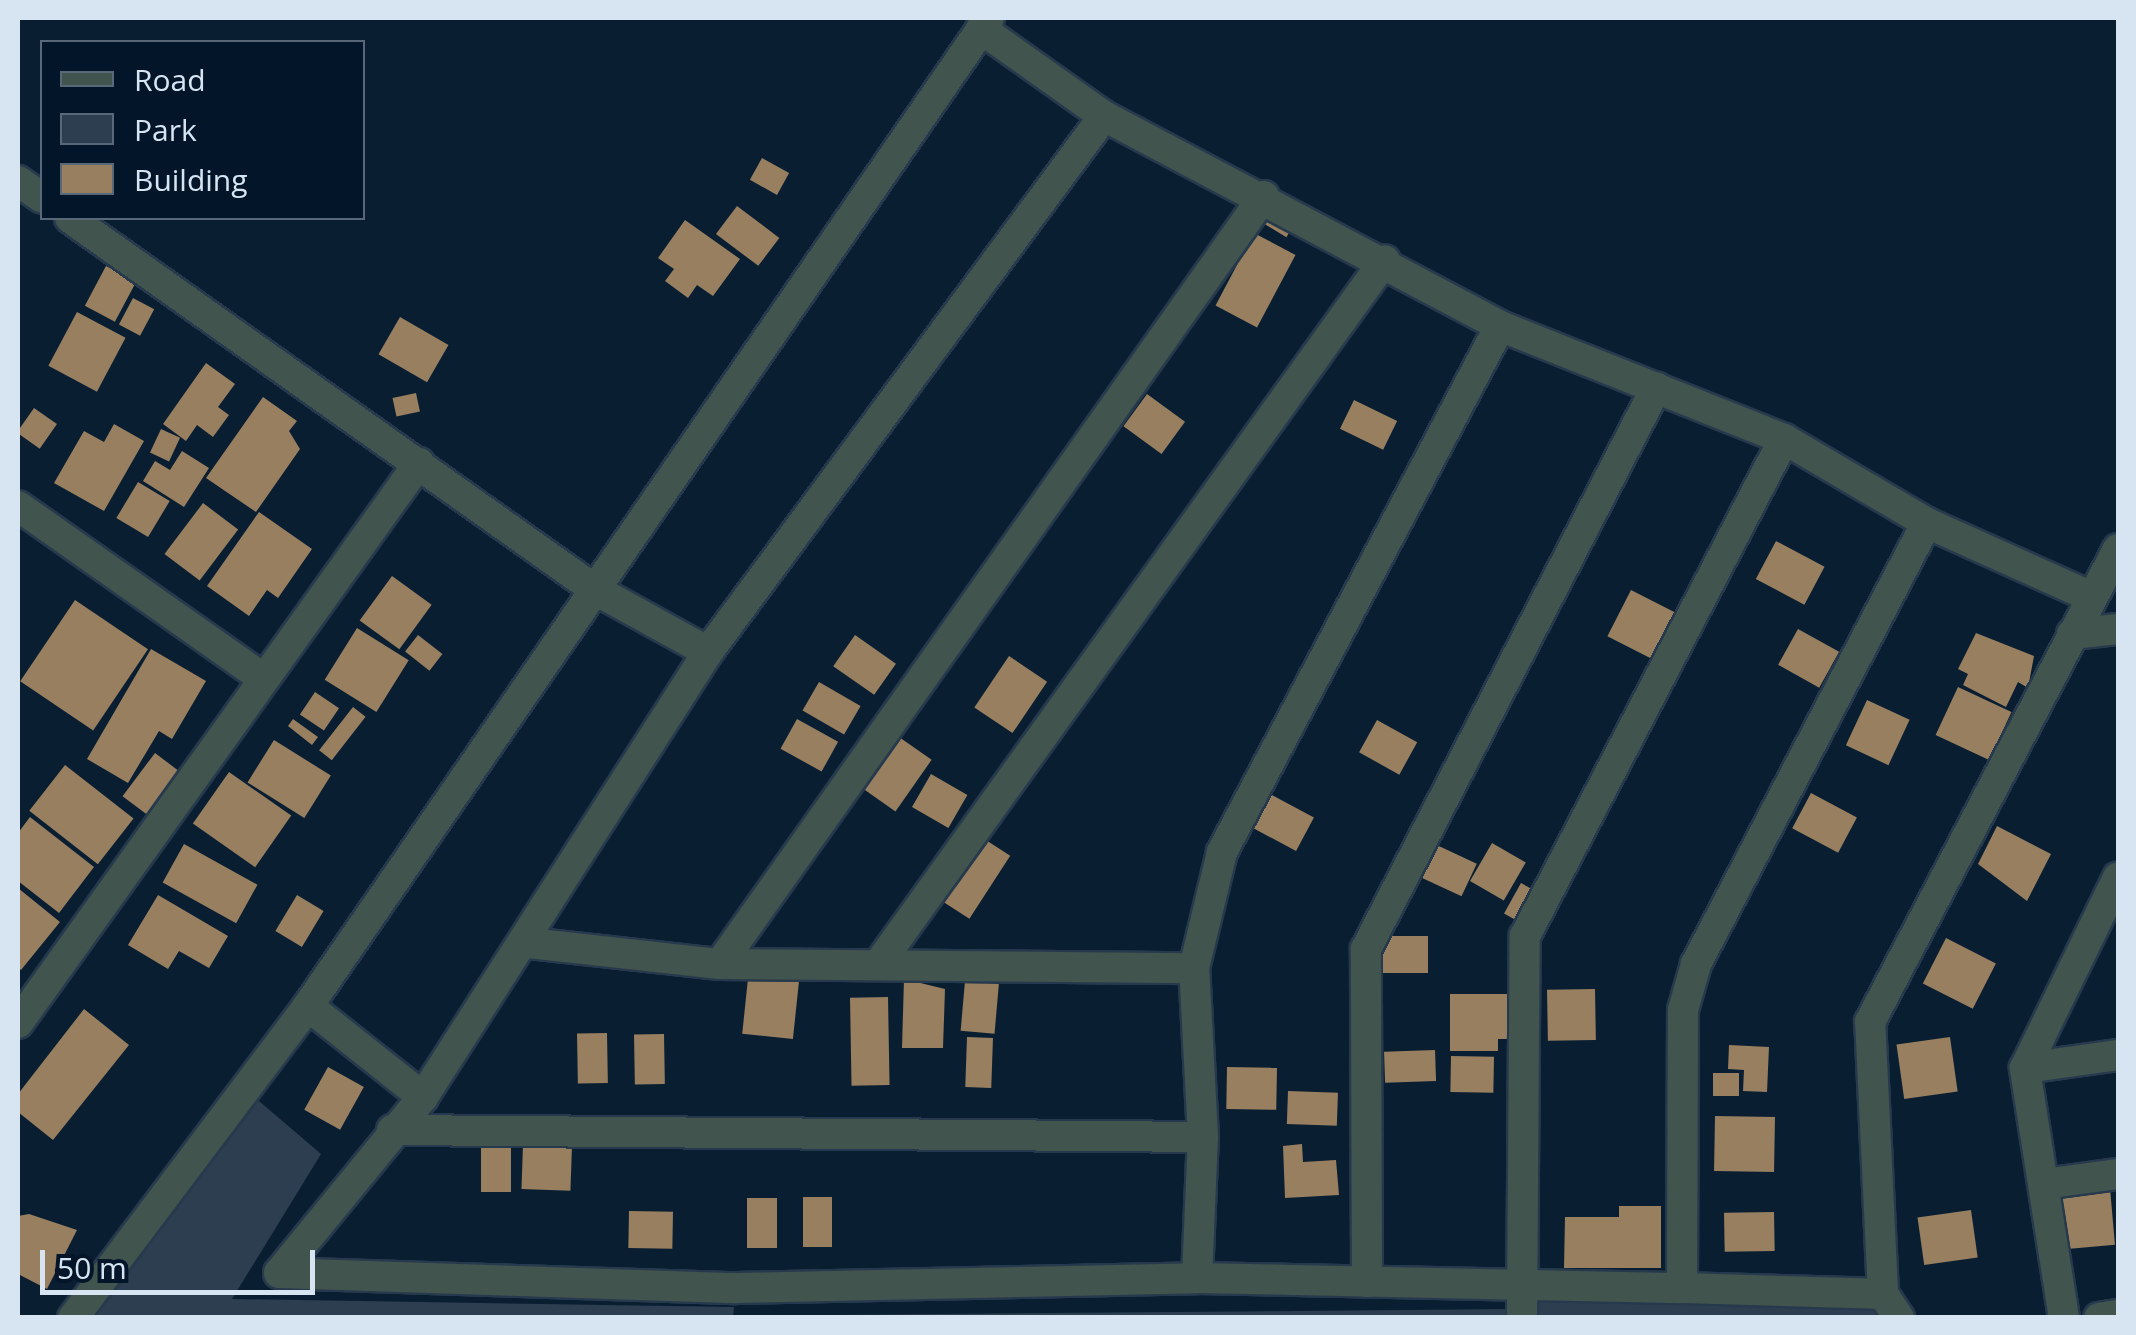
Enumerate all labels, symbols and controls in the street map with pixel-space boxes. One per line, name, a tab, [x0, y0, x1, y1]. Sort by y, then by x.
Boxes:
legend	[40, 40, 365, 220]
text: Road	[134, 59, 206, 100]
text: Park	[134, 109, 197, 150]
text: Building	[134, 159, 248, 200]
scale bar	[45, 1230, 320, 1292]
text: 50 m	[57, 1247, 127, 1288]

